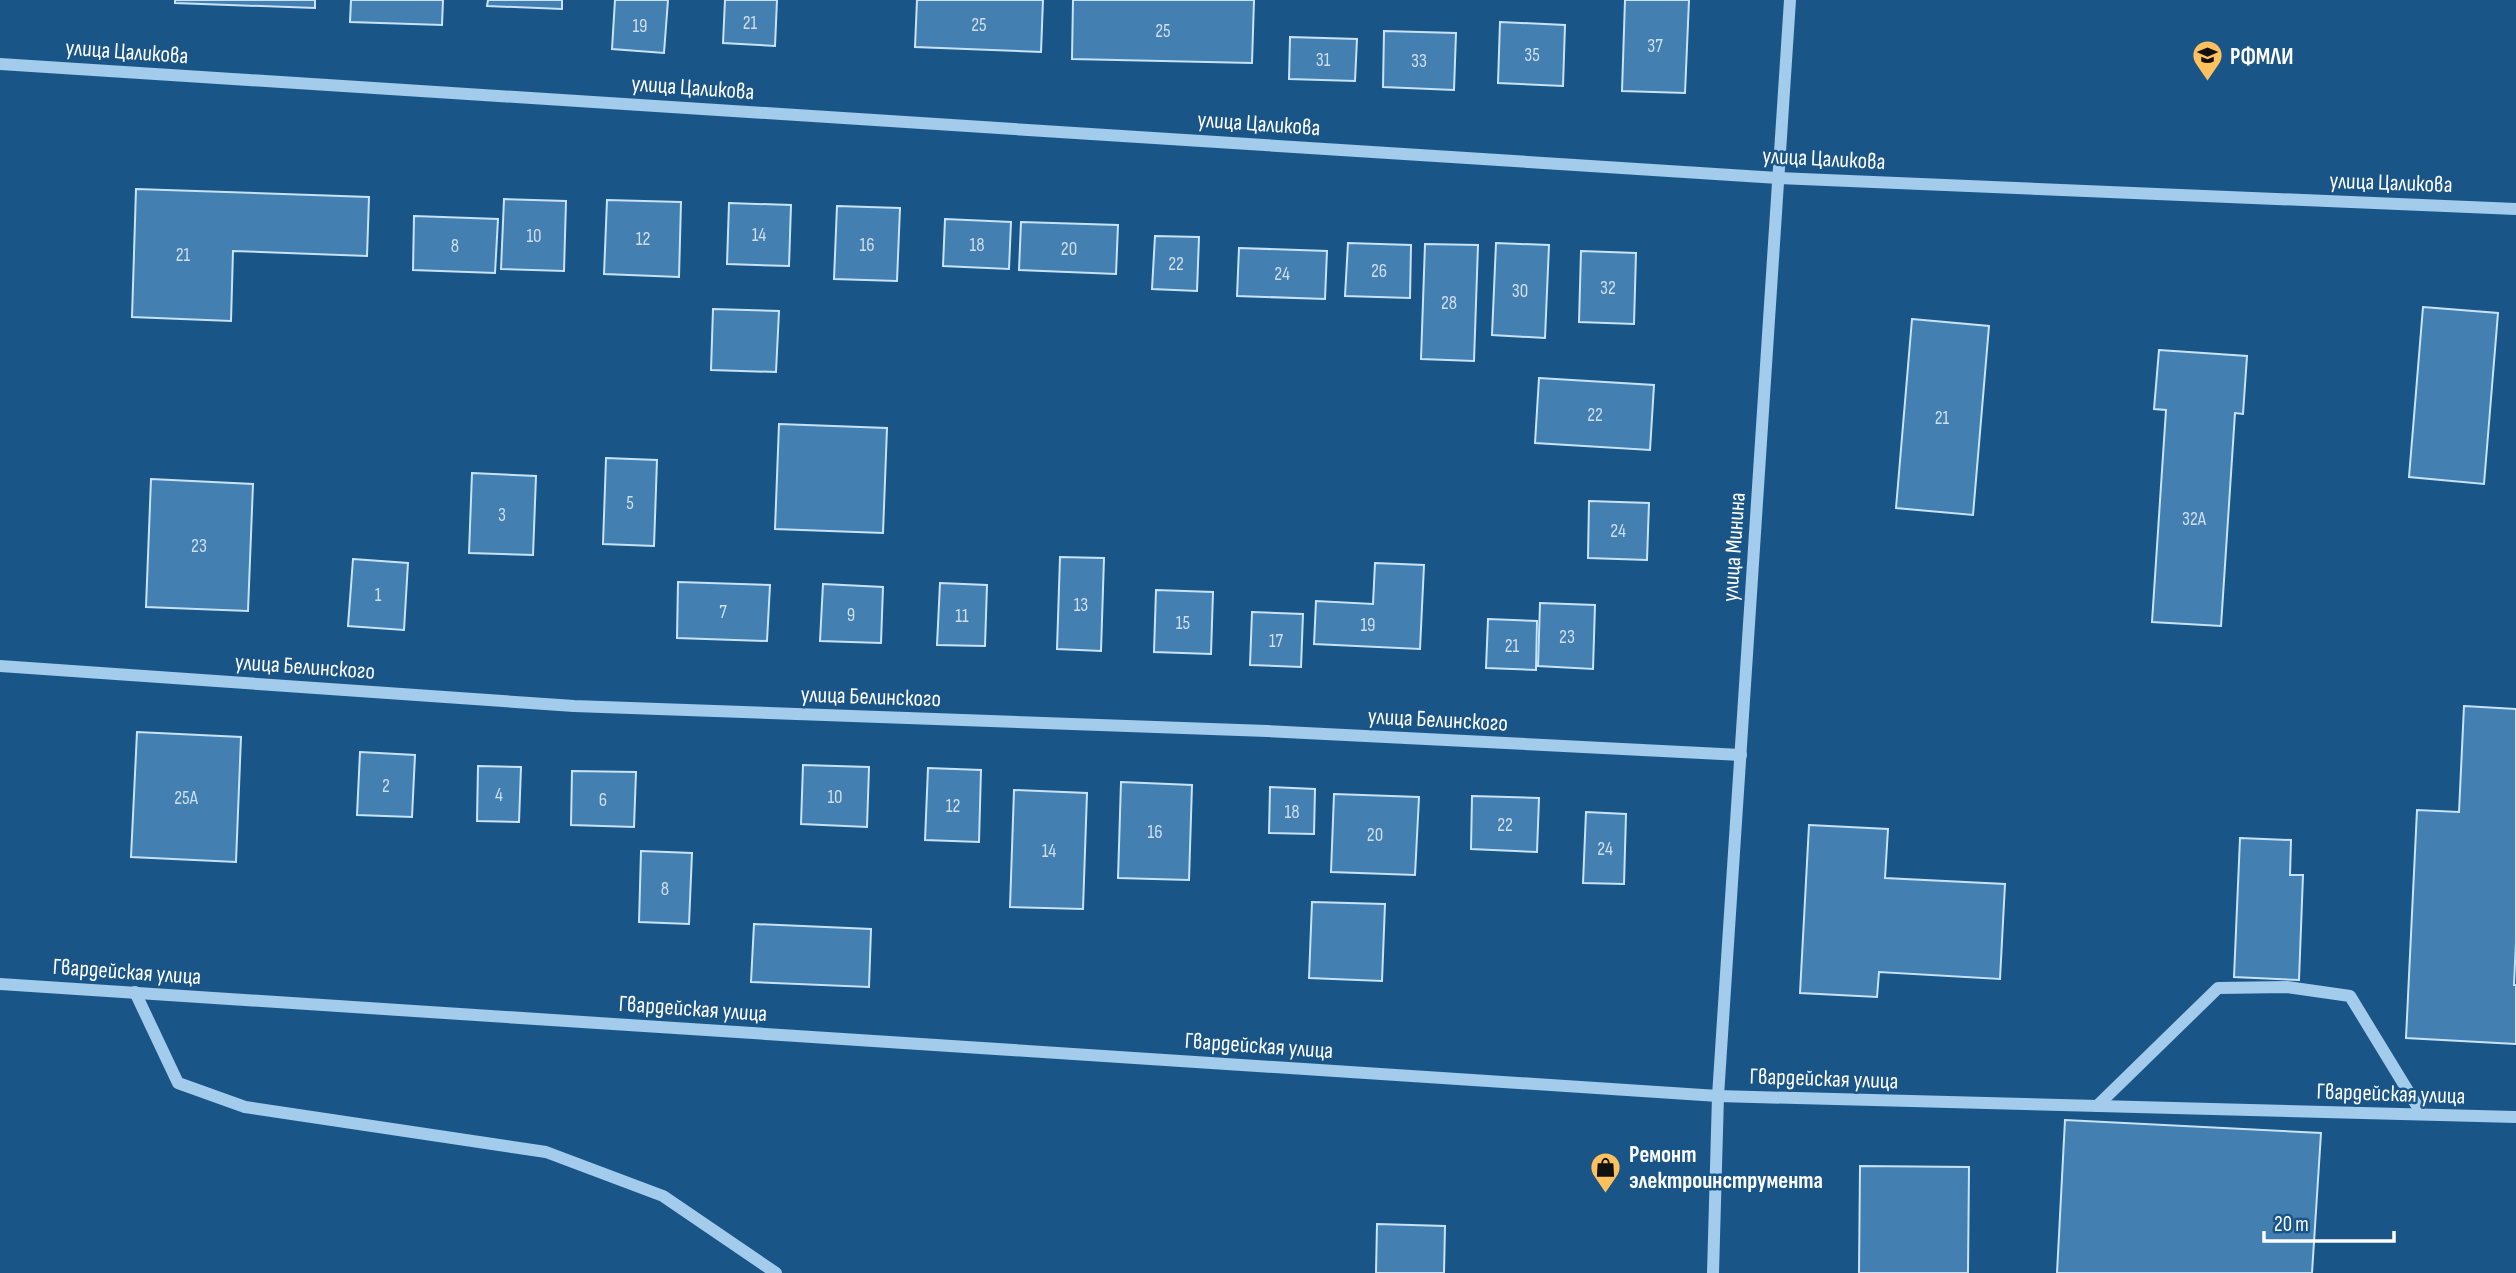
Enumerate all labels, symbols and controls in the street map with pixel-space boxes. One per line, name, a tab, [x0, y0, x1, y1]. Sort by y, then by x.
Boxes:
house number: 21	[743, 12, 758, 35]
house number: 25	[971, 14, 987, 37]
house number: 19	[632, 15, 648, 38]
house number: 25	[1155, 20, 1171, 43]
street label: улица Цаликова	[65, 34, 189, 70]
house number: 37	[1647, 35, 1663, 58]
school or university icon: РФМЛИ	[2190, 39, 2224, 83]
place label: РФМЛИ	[2230, 43, 2293, 71]
house number: 35	[1524, 44, 1540, 67]
house number: 31	[1316, 49, 1331, 72]
house number: 33	[1411, 50, 1427, 73]
street label: улица Цаликова	[631, 70, 755, 106]
street label: улица Цаликова	[1197, 106, 1321, 142]
street label: улица Цаликова	[1762, 142, 1886, 176]
street label: улица Цаликова	[2329, 167, 2453, 199]
house number: 14	[752, 224, 766, 247]
house number: 10	[526, 225, 542, 248]
house number: 12	[636, 228, 650, 251]
house number: 16	[860, 234, 874, 257]
house number: 18	[970, 234, 984, 257]
house number: 8	[451, 235, 459, 258]
house number: 20	[1061, 238, 1077, 261]
house number: 21	[176, 244, 191, 267]
house number: 22	[1168, 253, 1184, 276]
house number: 26	[1371, 260, 1387, 283]
house number: 24	[1274, 263, 1290, 286]
house number: 32	[1600, 277, 1616, 300]
house number: 30	[1512, 280, 1528, 303]
house number: 28	[1441, 292, 1457, 315]
house number: 22	[1587, 404, 1603, 427]
house number: 21	[1935, 407, 1950, 430]
street label: улица Минина	[1716, 491, 1752, 603]
house number: 5	[626, 492, 634, 515]
house number: 3	[498, 504, 506, 527]
house number: 32А	[2182, 508, 2207, 531]
house number: 24	[1610, 520, 1626, 543]
house number: 23	[191, 535, 207, 558]
house number: 1	[375, 584, 382, 607]
house number: 13	[1074, 594, 1088, 617]
house number: 7	[719, 601, 727, 624]
house number: 9	[847, 604, 855, 627]
house number: 11	[955, 605, 969, 628]
house number: 15	[1176, 612, 1190, 635]
house number: 19	[1360, 614, 1376, 637]
house number: 23	[1559, 626, 1575, 649]
house number: 17	[1269, 630, 1284, 653]
house number: 21	[1505, 635, 1520, 658]
street label: улица Белинского	[234, 648, 376, 686]
street label: улица Белинского	[800, 681, 942, 713]
street label: улица Белинского	[1367, 702, 1509, 738]
house number: 2	[382, 775, 390, 798]
house number: 4	[495, 784, 503, 807]
house number: 10	[827, 786, 843, 809]
house number: 25А	[174, 787, 199, 810]
house number: 6	[599, 789, 607, 812]
house number: 12	[946, 795, 960, 818]
house number: 18	[1285, 801, 1299, 824]
house number: 22	[1497, 814, 1513, 837]
house number: 16	[1148, 821, 1162, 844]
house number: 20	[1367, 824, 1383, 847]
house number: 24	[1597, 838, 1613, 861]
house number: 14	[1042, 840, 1056, 863]
house number: 8	[661, 878, 669, 901]
street label: Гвардейская улица	[52, 953, 202, 991]
street label: Гвардейская улица	[618, 990, 768, 1028]
street label: Гвардейская улица	[1184, 1027, 1334, 1065]
street label: Гвардейская улица	[1749, 1062, 1899, 1096]
street label: Гвардейская улица	[2316, 1077, 2466, 1111]
place label: Ремонт электроинструмента	[1629, 1141, 1823, 1195]
shop icon: Ремонт электроинструмента	[1589, 1150, 1623, 1194]
scale bar	[2264, 1200, 2394, 1244]
text: 20 m	[2274, 1212, 2309, 1237]

